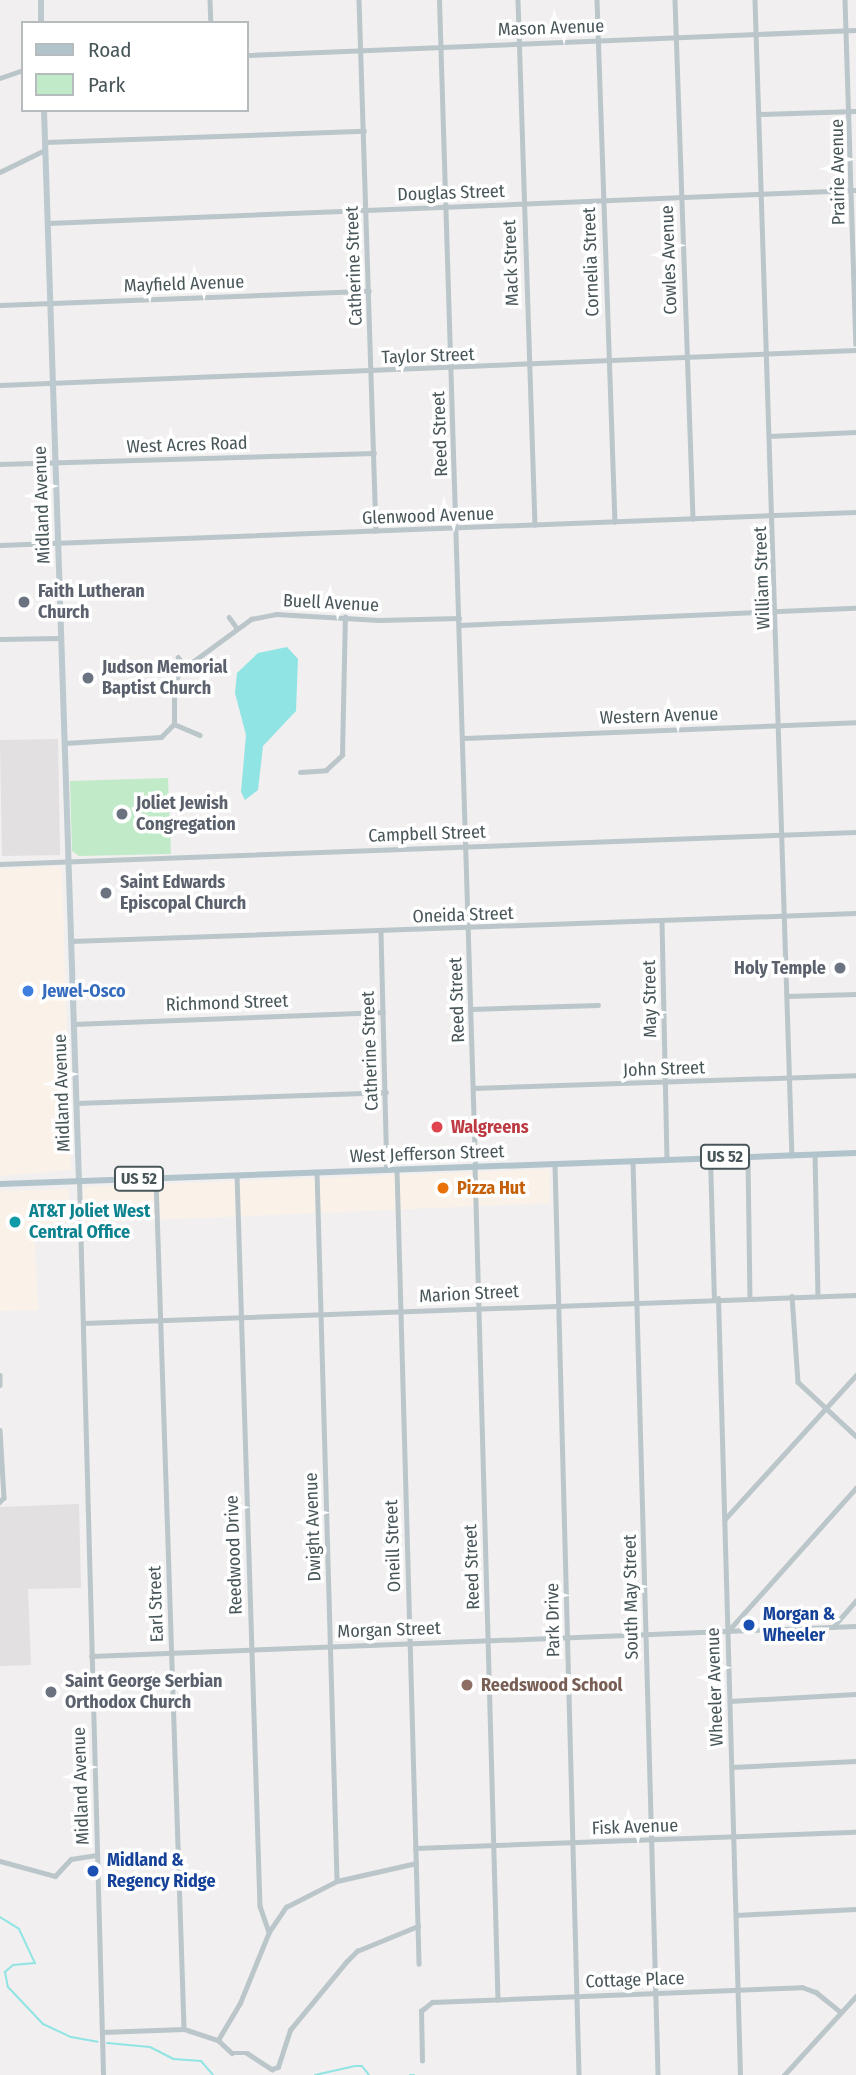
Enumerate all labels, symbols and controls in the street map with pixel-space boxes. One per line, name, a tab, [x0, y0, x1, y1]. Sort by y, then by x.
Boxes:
street label: Mason Avenue	[497, 15, 605, 41]
legend	[21, 21, 248, 112]
text: Road	[88, 37, 132, 63]
text: Park	[88, 72, 125, 98]
street label: Prairie Avenue	[826, 119, 850, 225]
street label: Douglas Street	[397, 180, 505, 206]
street label: Cowles Avenue	[656, 205, 682, 315]
street label: Catherine Street	[341, 206, 367, 326]
street label: Cornelia Street	[578, 207, 604, 317]
street label: Mack Street	[499, 220, 523, 306]
street label: Mayfield Avenue	[124, 271, 244, 297]
street label: Taylor Street	[381, 344, 475, 368]
street label: Reed Street	[428, 391, 452, 477]
street label: West Acres Road	[126, 432, 248, 458]
street label: Midland Avenue	[29, 446, 55, 564]
street label: Glenwood Avenue	[362, 503, 494, 529]
street label: William Street	[749, 526, 775, 630]
place label: Faith Lutheran Church	[38, 581, 145, 624]
street label: Buell Avenue	[283, 590, 379, 616]
marker: Faith Lutheran Church	[16, 594, 32, 610]
place label: Judson Memorial Baptist Church	[102, 657, 227, 700]
marker: Judson Memorial Baptist Church	[80, 670, 96, 686]
street label: Western Avenue	[599, 703, 719, 729]
place label: Joliet Jewish Congregation	[136, 793, 236, 836]
marker: Joliet Jewish Congregation	[114, 806, 130, 822]
street label: Campbell Street	[368, 821, 486, 847]
place label: Saint Edwards Episcopal Church	[120, 872, 246, 914]
marker: Saint Edwards Episcopal Church	[98, 885, 114, 901]
street label: Oneida Street	[412, 902, 514, 928]
street label: Reed Street	[445, 957, 469, 1043]
place label: Holy Temple	[734, 957, 826, 979]
street label: May Street	[639, 960, 661, 1038]
marker: Holy Temple	[832, 960, 848, 976]
place label: Jewel-Osco	[42, 980, 126, 1002]
marker: Jewel-Osco	[20, 983, 36, 999]
street label: Richmond Street	[165, 990, 289, 1016]
street label: Catherine Street	[357, 991, 383, 1111]
street label: Midland Avenue	[49, 1034, 75, 1152]
street label: John Street	[623, 1057, 705, 1081]
place label: Walgreens	[451, 1116, 529, 1138]
marker: Walgreens	[429, 1119, 445, 1135]
street label: West Jefferson Street	[349, 1141, 505, 1167]
road number: US 52	[699, 1144, 751, 1170]
road number: US 52	[113, 1166, 165, 1191]
place label: Pizza Hut	[457, 1177, 526, 1199]
marker: Pizza Hut	[435, 1180, 451, 1196]
place label: AT&T Joliet West Central Office	[29, 1201, 150, 1244]
marker: AT&T Joliet West Central Office	[7, 1214, 23, 1230]
street label: Marion Street	[419, 1281, 519, 1307]
street label: Dwight Avenue	[300, 1472, 326, 1582]
street label: Reedwood Drive	[221, 1495, 247, 1615]
street label: Oneill Street	[381, 1500, 405, 1592]
street label: Reed Street	[460, 1524, 484, 1610]
street label: South May Street	[619, 1534, 643, 1660]
street label: Earl Street	[144, 1565, 168, 1643]
street label: Park Drive	[542, 1583, 564, 1657]
place label: Morgan & Wheeler	[763, 1604, 835, 1646]
street label: Morgan Street	[337, 1617, 441, 1643]
marker: Morgan & Wheeler	[741, 1617, 757, 1633]
street label: Wheeler Avenue	[702, 1627, 728, 1747]
place label: Saint George Serbian Orthodox Church	[65, 1671, 223, 1714]
place label: Reedswood School	[481, 1674, 623, 1696]
marker: Reedswood School	[459, 1677, 475, 1693]
marker: Saint George Serbian Orthodox Church	[43, 1684, 59, 1700]
street label: Midland Avenue	[68, 1727, 94, 1845]
street label: Fisk Avenue	[592, 1815, 678, 1839]
place label: Midland & Regency Ridge	[107, 1850, 216, 1892]
marker: Midland & Regency Ridge	[85, 1863, 101, 1879]
street label: Cottage Place	[585, 1967, 685, 1993]

